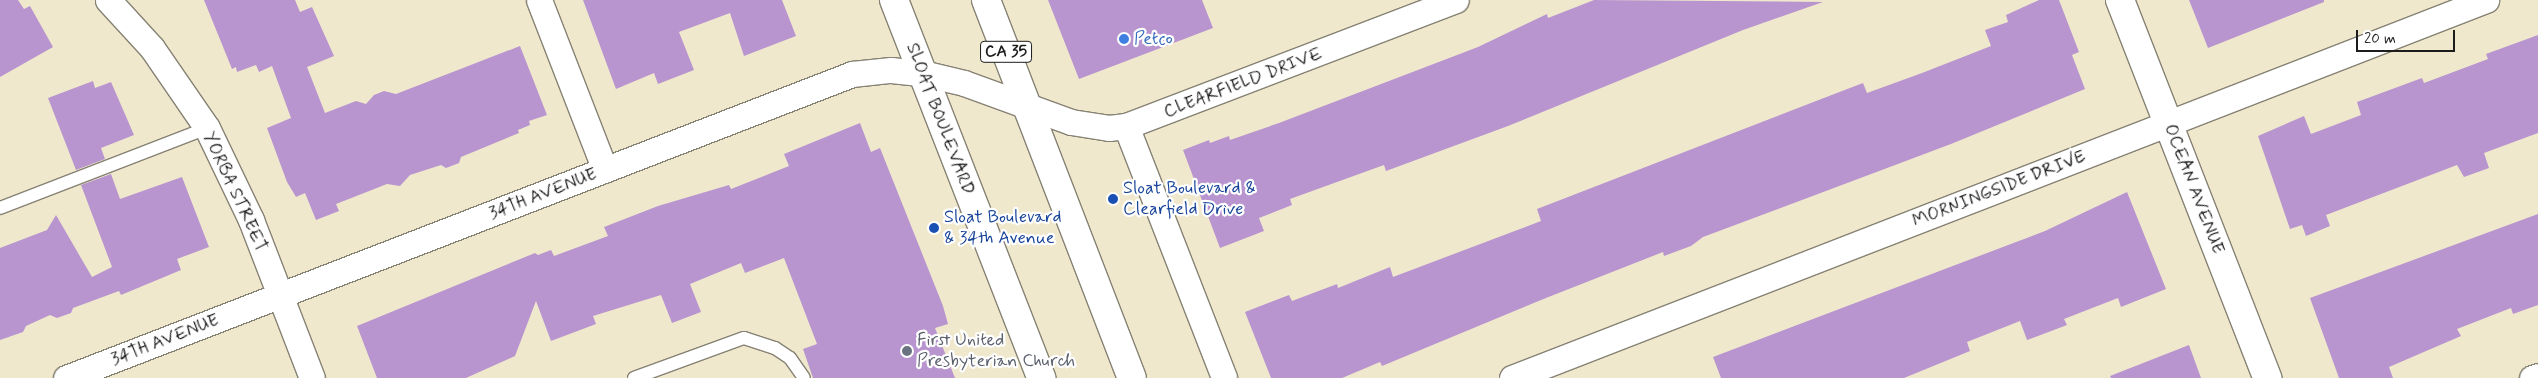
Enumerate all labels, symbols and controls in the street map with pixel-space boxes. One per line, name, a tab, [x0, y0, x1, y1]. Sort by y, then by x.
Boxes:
scale bar	[2358, 20, 2457, 52]
place label: Petco	[1134, 28, 1173, 50]
text: 20 m	[2364, 29, 2396, 49]
marker: Petco	[1118, 33, 1130, 45]
road number: CA 35	[980, 38, 1032, 66]
street label: SLOAT BOULEVARD	[901, 41, 979, 197]
street label: CLEARFIELD DRIVE	[1161, 43, 1325, 123]
street label: OCEAN AVENUE	[2159, 121, 2229, 257]
street label: YORBA STREET	[198, 129, 272, 255]
street label: MORNINGSIDE DRIVE	[1908, 146, 2090, 232]
street label: 34TH AVENUE	[486, 164, 600, 224]
place label: Sloat Boulevard & Clearfield Drive	[1123, 178, 1253, 220]
marker: Sloat Boulevard & Clearfield Drive	[1107, 193, 1119, 205]
place label: Sloat Boulevard & 34th Avenue	[944, 207, 1059, 250]
marker: Sloat Boulevard & 34th Avenue	[928, 222, 940, 234]
street label: 34TH AVENUE	[108, 310, 222, 370]
place label: First United Presbyterian Church	[917, 330, 1079, 372]
marker: First United Presbyterian Church	[901, 345, 913, 357]

